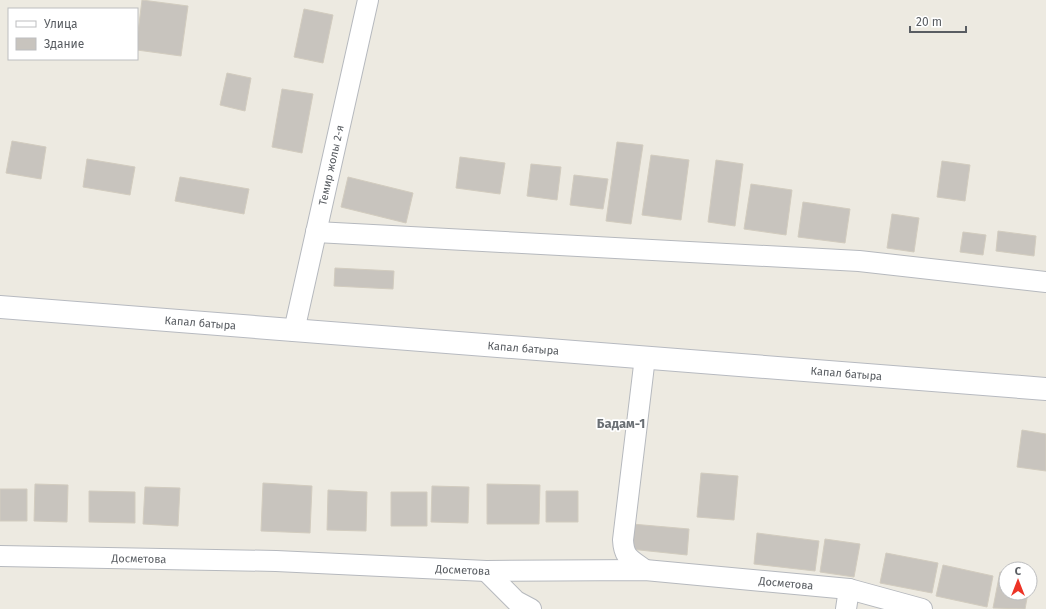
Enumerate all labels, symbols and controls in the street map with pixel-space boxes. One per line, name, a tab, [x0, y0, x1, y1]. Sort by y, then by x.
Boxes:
legend	[8, 8, 138, 60]
scale bar	[910, 8, 966, 34]
text: 20 m	[916, 15, 942, 29]
text: Улица	[44, 17, 78, 31]
text: Здание	[44, 37, 84, 51]
street label: Темир жолы 2-я	[316, 124, 347, 207]
street label: Капал батыра	[164, 314, 237, 332]
street label: Капал батыра	[487, 339, 560, 358]
street label: Капал батыра	[810, 365, 883, 383]
district label: Бадам-1	[597, 416, 645, 431]
street label: Досметова	[110, 552, 166, 566]
north arrow	[998, 561, 1038, 601]
street label: Досметова	[434, 563, 490, 578]
text: С	[1015, 565, 1022, 578]
street label: Досметова	[757, 575, 814, 593]

